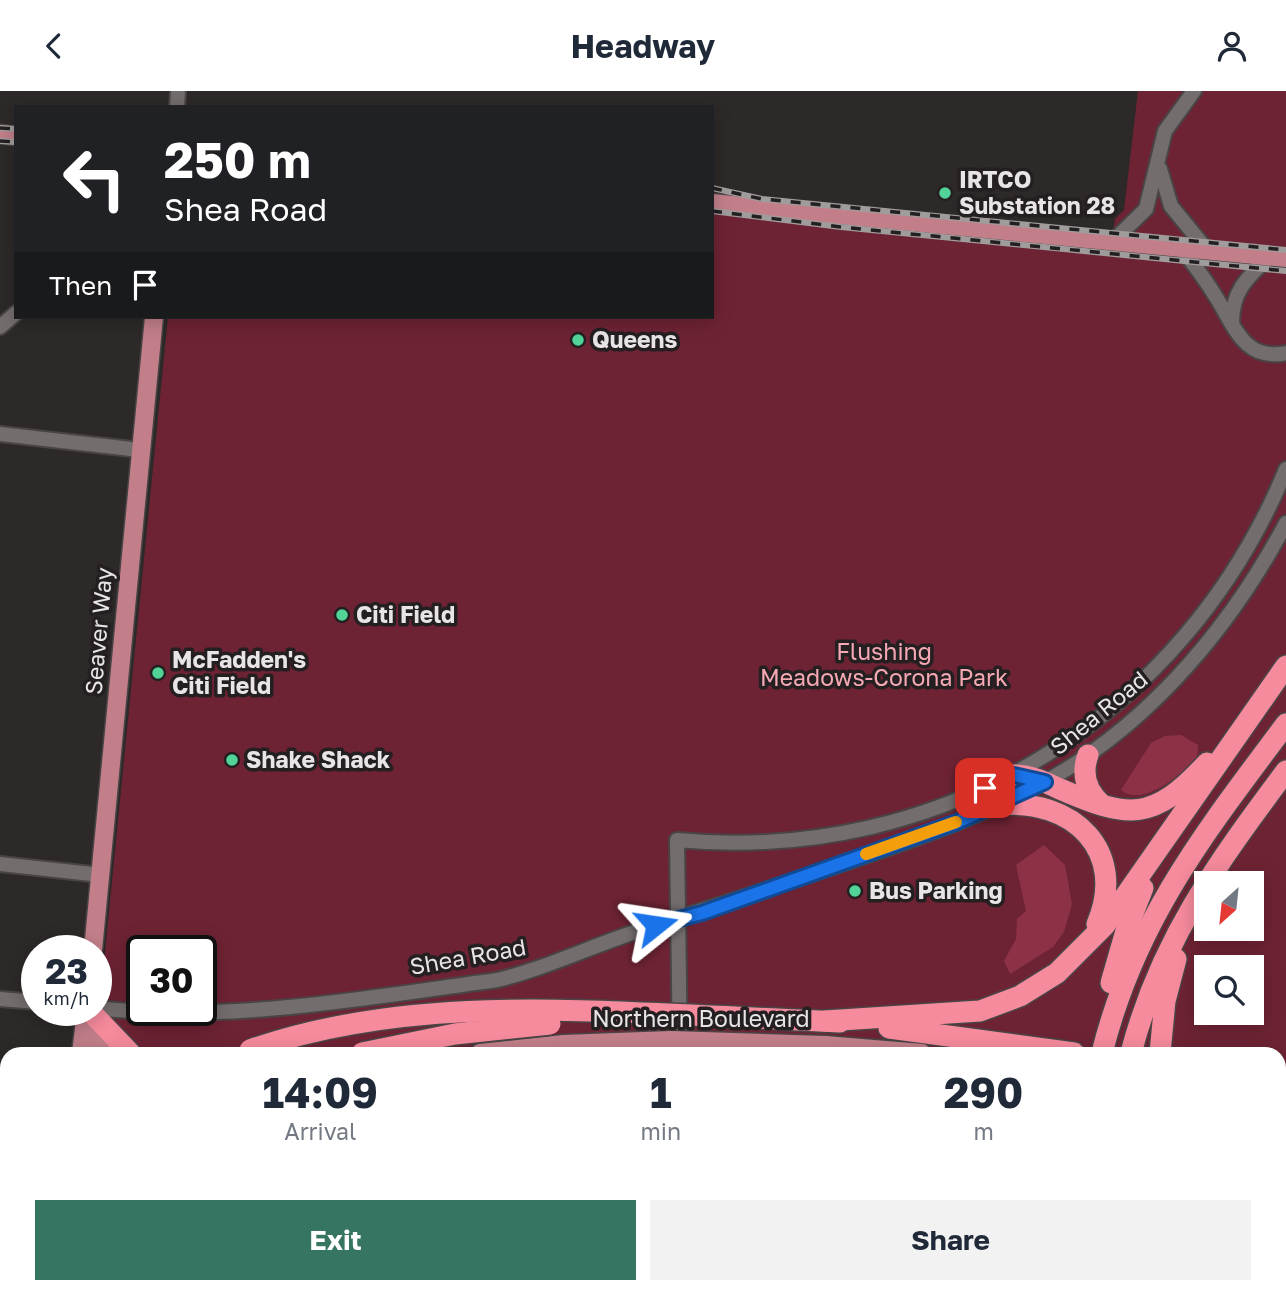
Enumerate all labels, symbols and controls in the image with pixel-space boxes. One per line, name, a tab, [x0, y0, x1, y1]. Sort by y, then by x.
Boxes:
icon: back	[35, 27, 73, 65]
text: Headway	[571, 27, 715, 65]
icon: person	[1213, 27, 1251, 65]
text: 250 m	[164, 130, 311, 189]
icon: left	[49, 133, 140, 224]
place label: IRTCO Substation 28	[959, 165, 1115, 219]
marker: IRTCO Substation 28	[937, 185, 953, 201]
text: Shea Road	[164, 190, 327, 228]
icon: arrive	[126, 266, 164, 304]
text: Then	[49, 270, 112, 301]
place label: Queens	[592, 325, 677, 353]
marker: Queens	[570, 332, 586, 348]
street label: Seaver Way	[78, 566, 118, 696]
place label: Citi Field	[356, 600, 455, 628]
marker: Citi Field	[334, 607, 350, 623]
park label: Flushing Meadows-Corona Park	[760, 637, 1008, 691]
place label: McFadden's Citi Field	[172, 645, 306, 699]
street label: Shea Road	[1044, 664, 1153, 760]
marker: McFadden's Citi Field	[150, 665, 166, 681]
place label: Shake Shack	[246, 745, 391, 773]
marker: Shake Shack	[224, 752, 240, 768]
pin	[955, 758, 1015, 818]
icon: arrive	[966, 769, 1004, 807]
north arrow	[1194, 871, 1264, 941]
map controls	[1194, 871, 1264, 1025]
place label: Bus Parking	[869, 876, 1003, 904]
marker: Bus Parking	[847, 883, 863, 899]
position arrow	[619, 888, 693, 962]
street label: Shea Road	[408, 932, 528, 980]
speed limit sign: 30	[126, 935, 217, 1026]
text: 23	[45, 950, 88, 992]
button: search	[1194, 955, 1264, 1025]
text: km/h	[44, 987, 89, 1009]
street label: Northern Boulevard	[592, 1004, 810, 1032]
text: 14:09	[263, 1067, 378, 1117]
text: 1	[650, 1067, 672, 1117]
text: 290	[944, 1067, 1023, 1117]
text: Arrival	[284, 1117, 356, 1145]
text: min	[641, 1117, 681, 1145]
text: m	[973, 1117, 994, 1145]
button: Exit	[35, 1200, 636, 1280]
button: Share	[650, 1200, 1251, 1280]

